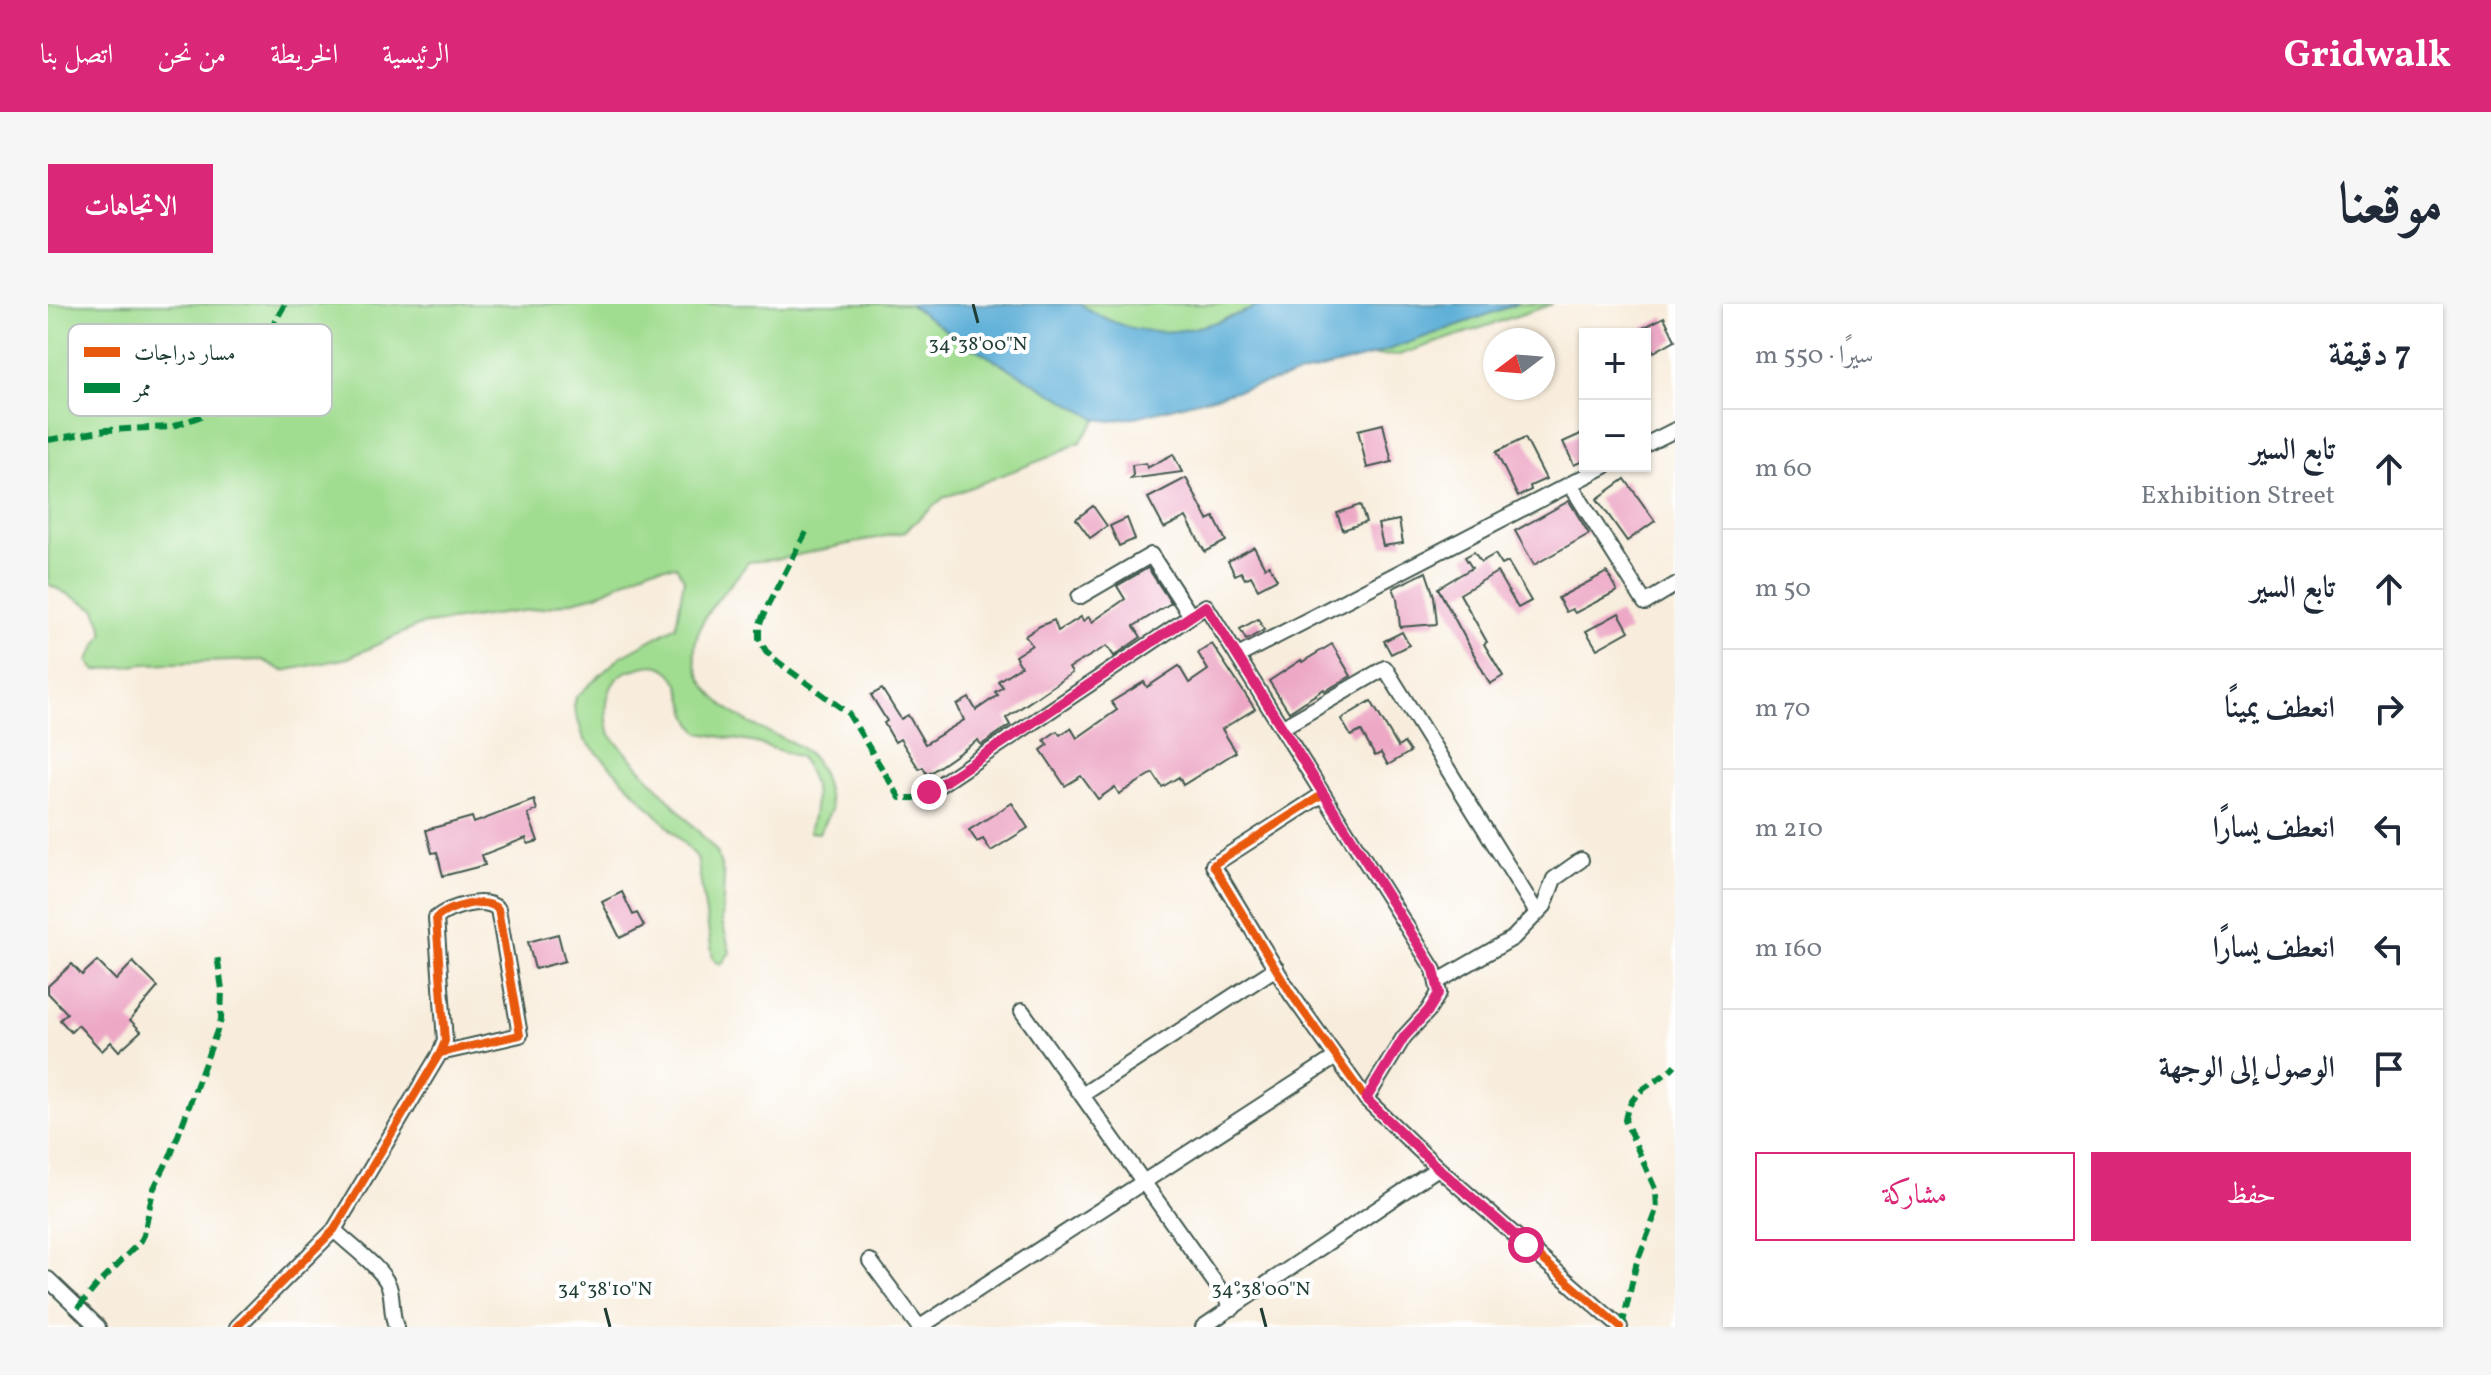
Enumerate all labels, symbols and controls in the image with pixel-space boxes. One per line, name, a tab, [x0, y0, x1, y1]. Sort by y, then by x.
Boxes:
text: Gridwalk	[2284, 30, 2451, 83]
text: اتصل بنا	[40, 36, 113, 75]
text: من نحن	[157, 36, 226, 75]
text: الخريطة	[270, 36, 338, 75]
text: الرئيسية	[382, 36, 450, 75]
button: الاتجاهات	[48, 164, 213, 253]
text: موقعنا	[2338, 169, 2443, 247]
legend	[68, 324, 332, 416]
north arrow	[1483, 328, 1555, 400]
map controls	[1579, 328, 1651, 472]
button: +	[1579, 328, 1651, 400]
text: 34°38'00"N	[929, 331, 1028, 359]
text: 7 دقيقة	[2329, 332, 2411, 379]
text: سيرًا · 550 m	[1755, 338, 1874, 374]
text: مسار دراجات	[134, 339, 235, 370]
text: ممر	[132, 375, 152, 406]
button: −	[1579, 400, 1651, 472]
text: تابع السير	[2251, 430, 2335, 472]
icon: ahead	[2367, 447, 2411, 491]
text: 60 m	[1755, 451, 1812, 487]
text: Exhibition Street	[2141, 478, 2335, 514]
icon: ahead	[2367, 567, 2411, 611]
text: تابع السير	[2251, 568, 2335, 610]
text: 50 m	[1755, 571, 1811, 607]
icon: right	[2367, 687, 2411, 731]
text: انعطف يمينًا	[2224, 688, 2335, 730]
text: 70 m	[1755, 691, 1810, 727]
route end	[911, 774, 947, 810]
icon: left	[2367, 807, 2411, 851]
text: انعطف يسارًا	[2212, 808, 2335, 850]
text: 210 m	[1755, 811, 1823, 847]
icon: left	[2367, 927, 2411, 971]
text: انعطف يسارًا	[2212, 928, 2335, 970]
text: 160 m	[1755, 931, 1822, 967]
icon: arrive	[2367, 1047, 2411, 1091]
text: الوصول إلى الوجهة	[2159, 1048, 2335, 1090]
button: مشاركة	[1755, 1152, 2075, 1241]
button: حفظ	[2091, 1152, 2411, 1241]
route start	[1508, 1227, 1544, 1263]
text: 34°38'10"N	[558, 1276, 652, 1304]
text: 34°38'00"N	[1212, 1276, 1311, 1304]

